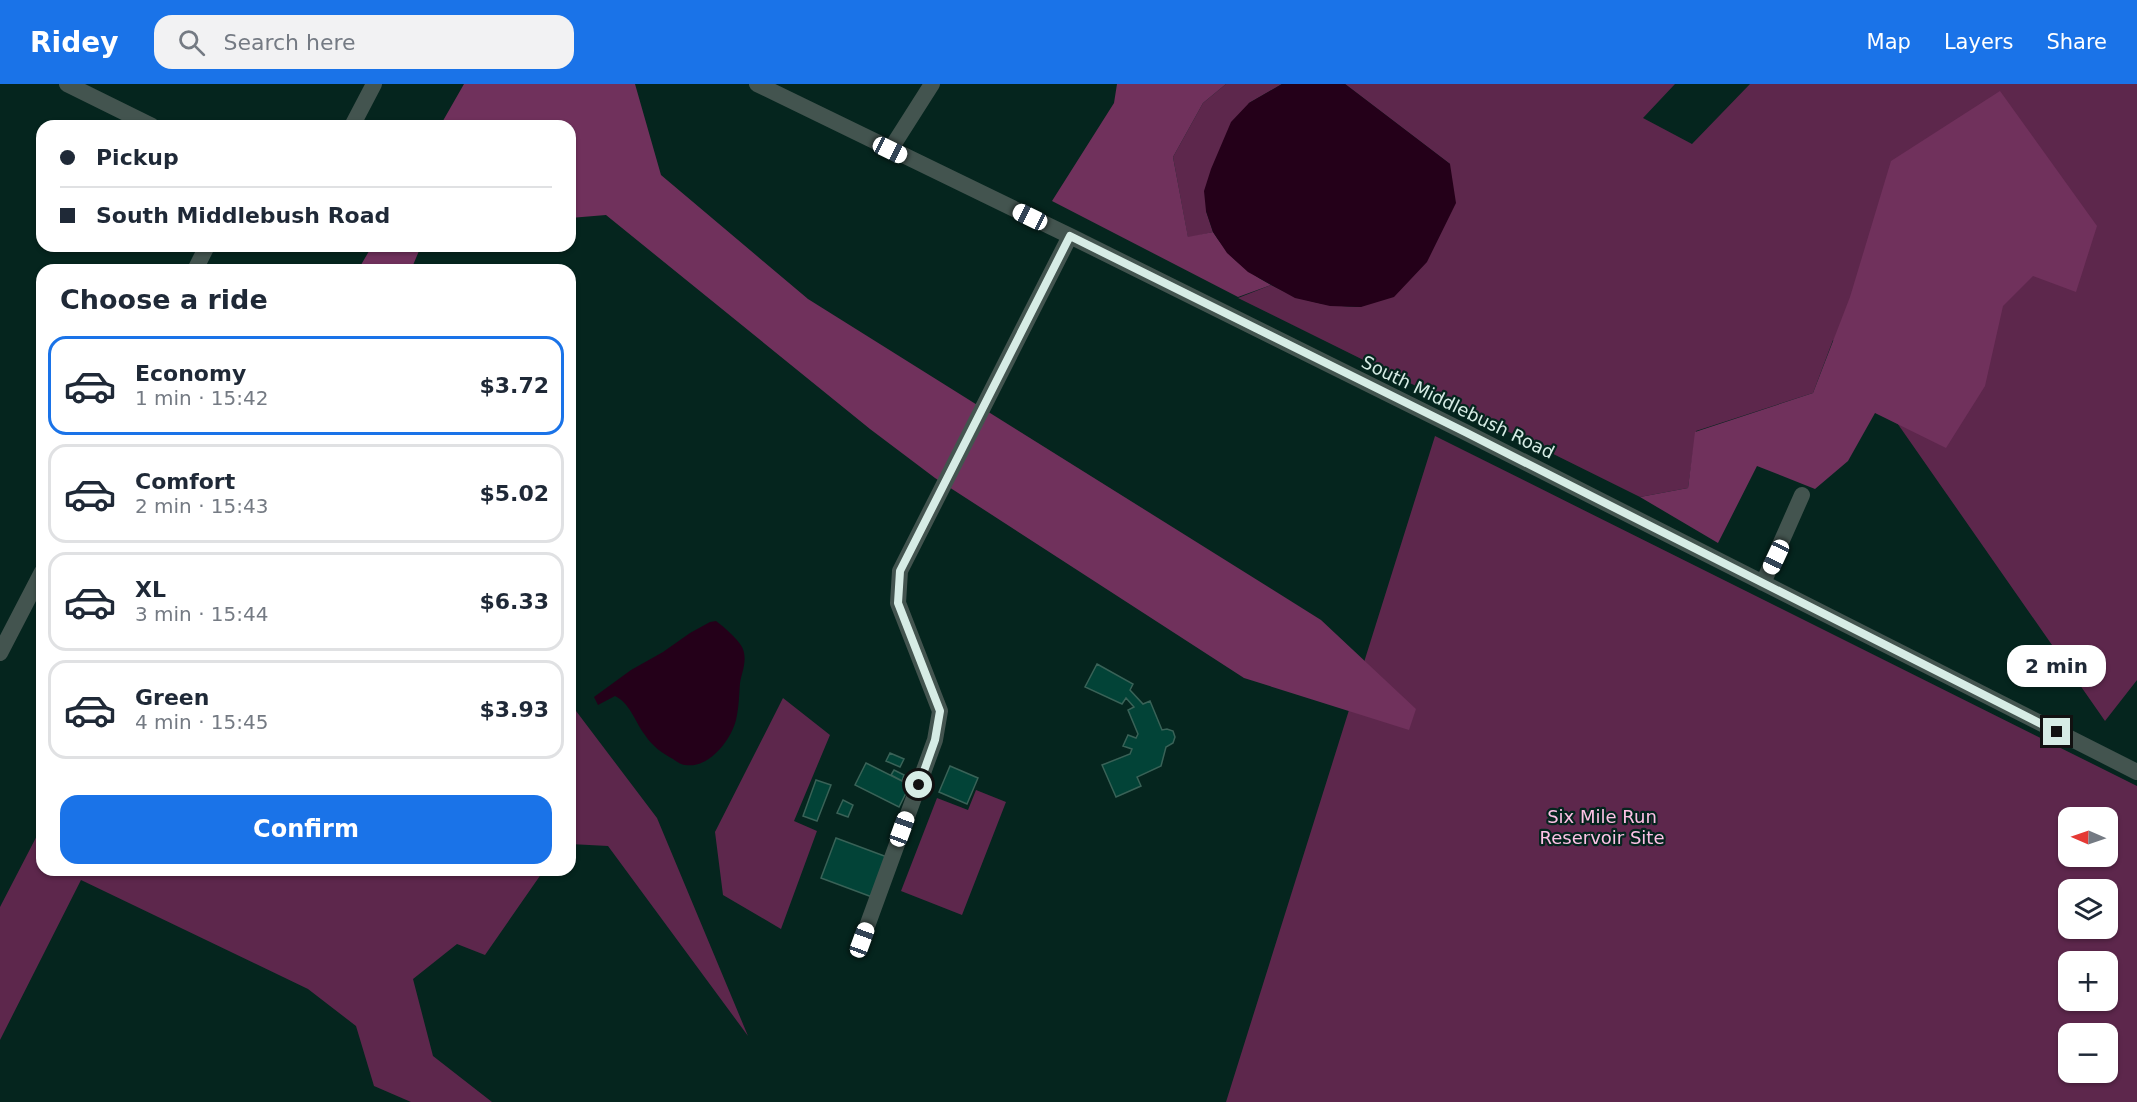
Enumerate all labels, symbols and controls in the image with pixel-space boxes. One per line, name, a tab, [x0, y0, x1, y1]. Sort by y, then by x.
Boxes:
search box	[154, 15, 574, 69]
text: Ridey	[30, 26, 118, 59]
icon: search	[175, 26, 208, 59]
text: Search here	[223, 30, 356, 55]
text: Map	[1867, 30, 1911, 54]
text: Layers	[1944, 30, 2013, 54]
text: Share	[2046, 30, 2107, 54]
car	[870, 134, 910, 166]
text: Pickup	[96, 145, 179, 170]
car	[1010, 201, 1050, 233]
text: South Middlebush Road	[96, 203, 390, 228]
text: Choose a ride	[60, 284, 268, 315]
street label: South Middlebush Road	[1358, 351, 1558, 463]
icon: car	[63, 359, 117, 413]
text: Economy	[135, 361, 246, 386]
text: $3.72	[479, 373, 549, 398]
text: 1 min · 15:42	[135, 386, 269, 410]
icon: car	[63, 467, 117, 521]
text: Comfort	[135, 469, 235, 494]
text: $5.02	[479, 481, 549, 506]
text: 2 min · 15:43	[135, 494, 269, 518]
car	[1760, 537, 1792, 577]
icon: car	[63, 575, 117, 629]
text: XL	[135, 577, 166, 602]
text: $6.33	[479, 589, 549, 614]
text: 3 min · 15:44	[135, 602, 269, 626]
callout: 2 min	[2008, 645, 2106, 687]
text: 2 min	[2025, 654, 2088, 678]
icon: car	[63, 683, 117, 737]
text: Green	[135, 685, 209, 710]
text: $3.93	[479, 697, 549, 722]
text: 4 min · 15:45	[135, 710, 269, 734]
route end	[2043, 718, 2070, 745]
route start	[905, 771, 932, 798]
button: Confirm	[60, 795, 552, 864]
park label: Six Mile Run Reservoir Site	[1540, 806, 1664, 848]
north arrow	[2058, 807, 2118, 867]
map controls	[2058, 807, 2118, 1083]
car	[887, 809, 917, 849]
button: layers	[2058, 879, 2118, 939]
car	[847, 920, 877, 960]
button: +	[2058, 951, 2118, 1011]
button: −	[2058, 1023, 2118, 1083]

